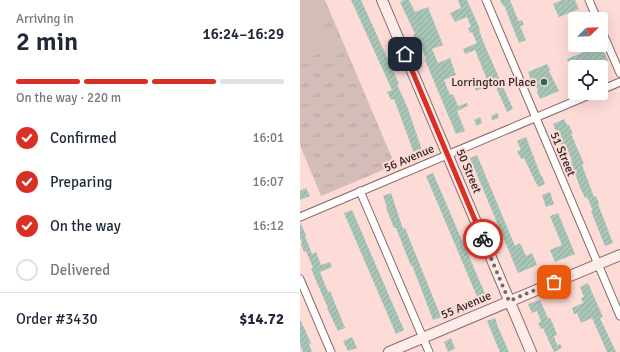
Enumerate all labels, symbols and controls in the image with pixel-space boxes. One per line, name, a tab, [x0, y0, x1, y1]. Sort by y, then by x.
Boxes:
text: Arriving in	[16, 11, 74, 27]
north arrow	[568, 12, 608, 52]
map controls	[568, 12, 608, 100]
text: 16:24–16:29	[203, 25, 284, 43]
text: 2 min	[16, 26, 78, 58]
pin	[388, 37, 422, 71]
icon: home	[394, 43, 416, 65]
button: locate	[568, 60, 608, 100]
place label: Lorrington Place	[451, 75, 536, 90]
marker: Lorrington Place	[539, 77, 549, 87]
text: On the way · 220 m	[16, 90, 121, 106]
icon: check	[16, 127, 38, 149]
text: Confirmed	[50, 129, 117, 147]
text: 16:01	[252, 130, 284, 146]
street label: 51 Street	[546, 130, 579, 179]
street label: 56 Avenue	[382, 141, 437, 176]
street label: 50 Street	[452, 147, 485, 196]
icon: check	[16, 171, 38, 193]
text: Preparing	[50, 173, 113, 191]
text: 16:07	[252, 174, 284, 190]
icon: check	[16, 215, 38, 237]
text: On the way	[50, 217, 121, 235]
text: 16:12	[252, 218, 284, 234]
courier	[463, 219, 503, 259]
icon: bike	[472, 228, 494, 250]
text: Delivered	[50, 261, 110, 279]
pin	[537, 265, 571, 299]
icon: bag	[543, 271, 565, 293]
street label: 55 Avenue	[439, 288, 494, 323]
text: Order #3430	[16, 310, 98, 328]
text: $14.72	[239, 310, 284, 328]

